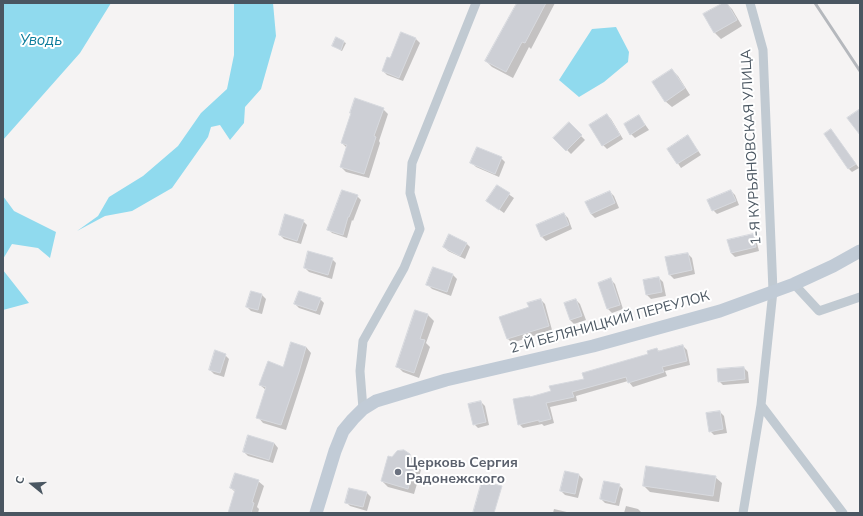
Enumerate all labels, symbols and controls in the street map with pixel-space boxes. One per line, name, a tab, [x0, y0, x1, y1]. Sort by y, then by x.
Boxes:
water label: Уводь	[20, 32, 62, 50]
street label: 1-Я КУРЬЯНОВСКАЯ УЛИЦА	[738, 49, 766, 245]
street label: 2-Й БЕЛЯНИЦКИЙ ПЕРЕУЛОК	[508, 288, 712, 358]
place label: Церковь Сергия Радонежского	[406, 456, 518, 488]
north arrow	[12, 464, 52, 504]
marker: Церковь Сергия Радонежского	[393, 467, 403, 477]
text: С	[12, 474, 28, 486]

